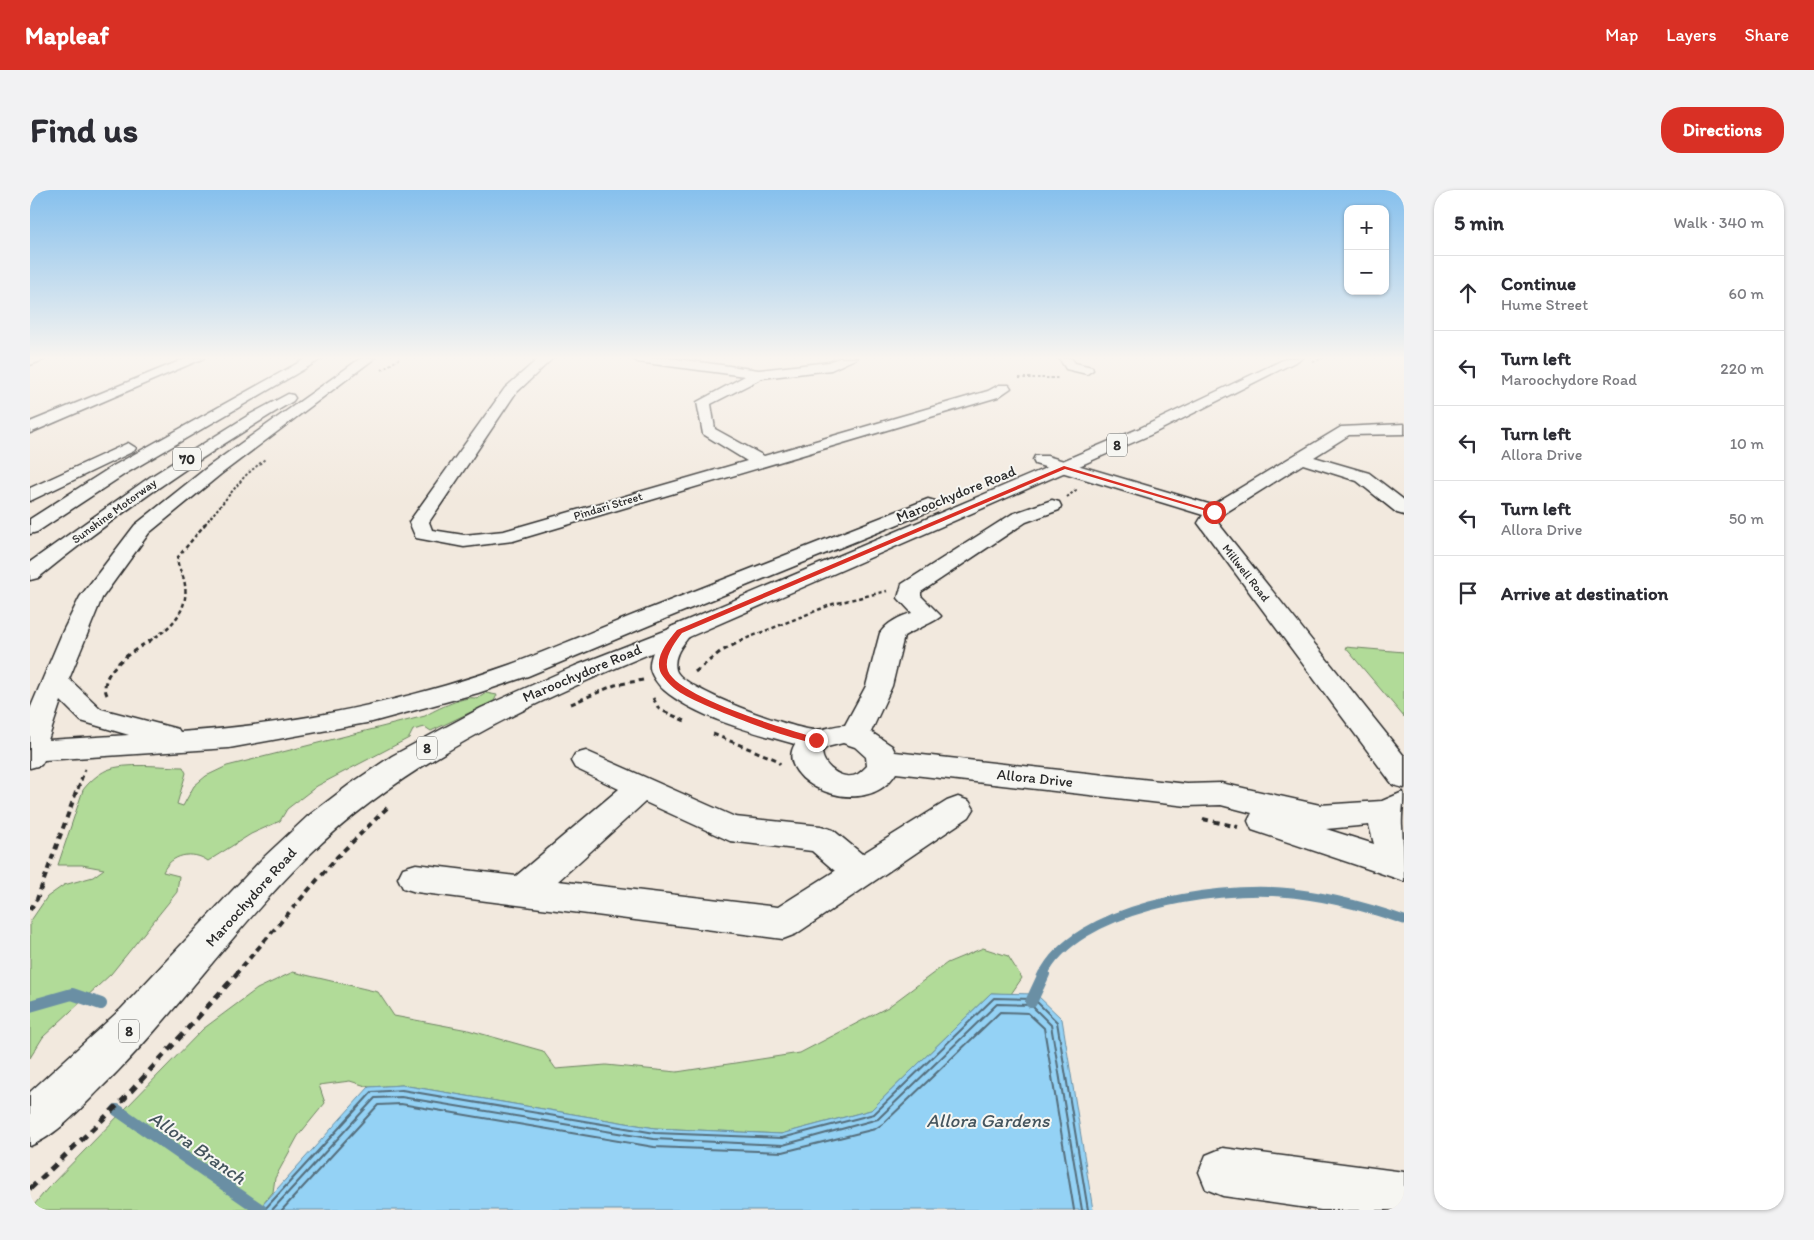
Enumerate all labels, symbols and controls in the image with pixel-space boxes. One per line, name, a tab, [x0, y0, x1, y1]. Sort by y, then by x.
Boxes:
text: Mapleaf	[25, 21, 109, 50]
text: Map	[1605, 24, 1638, 46]
text: Layers	[1666, 24, 1716, 46]
text: Share	[1744, 24, 1789, 46]
button: Directions	[1661, 107, 1784, 153]
text: Find us	[30, 109, 138, 151]
map controls	[1344, 205, 1389, 295]
button: +	[1344, 205, 1389, 250]
text: 5 min	[1454, 210, 1504, 235]
text: Walk · 340 m	[1674, 213, 1764, 232]
button: −	[1344, 250, 1389, 295]
text: Continue	[1501, 272, 1576, 295]
icon: ahead	[1454, 279, 1482, 307]
text: 60 m	[1729, 284, 1764, 303]
text: Hume Street	[1501, 295, 1588, 314]
text: Turn left	[1501, 347, 1571, 370]
icon: left	[1454, 354, 1482, 382]
text: 220 m	[1720, 359, 1764, 378]
text: Maroochydore Road	[1501, 370, 1637, 389]
text: Turn left	[1501, 422, 1571, 445]
icon: left	[1454, 429, 1482, 457]
road number: 8	[1107, 434, 1127, 456]
text: 10 m	[1730, 434, 1764, 453]
text: Allora Drive	[1501, 445, 1582, 464]
road number: 70	[173, 448, 201, 470]
street label: Maroochydore Road	[893, 461, 1019, 526]
street label: Sunshine Motorway	[69, 475, 159, 546]
street label: Pindari Street	[572, 489, 645, 523]
text: Turn left	[1501, 497, 1571, 520]
route start	[1203, 501, 1226, 524]
icon: left	[1454, 504, 1482, 532]
text: 50 m	[1729, 509, 1764, 528]
text: Allora Drive	[1501, 520, 1582, 539]
street label: Millwell Road	[1219, 542, 1273, 605]
icon: arrive	[1454, 579, 1482, 607]
text: Arrive at destination	[1501, 582, 1668, 605]
street label: Maroochydore Road	[520, 640, 645, 706]
route end	[805, 729, 828, 752]
road number: 8	[417, 736, 437, 760]
street label: Allora Drive	[996, 765, 1074, 791]
street label: Maroochydore Road	[202, 843, 301, 950]
road number: 8	[119, 1019, 139, 1042]
water label: Allora Branch	[145, 1106, 251, 1190]
water label: Allora Gardens	[927, 1109, 1051, 1132]

